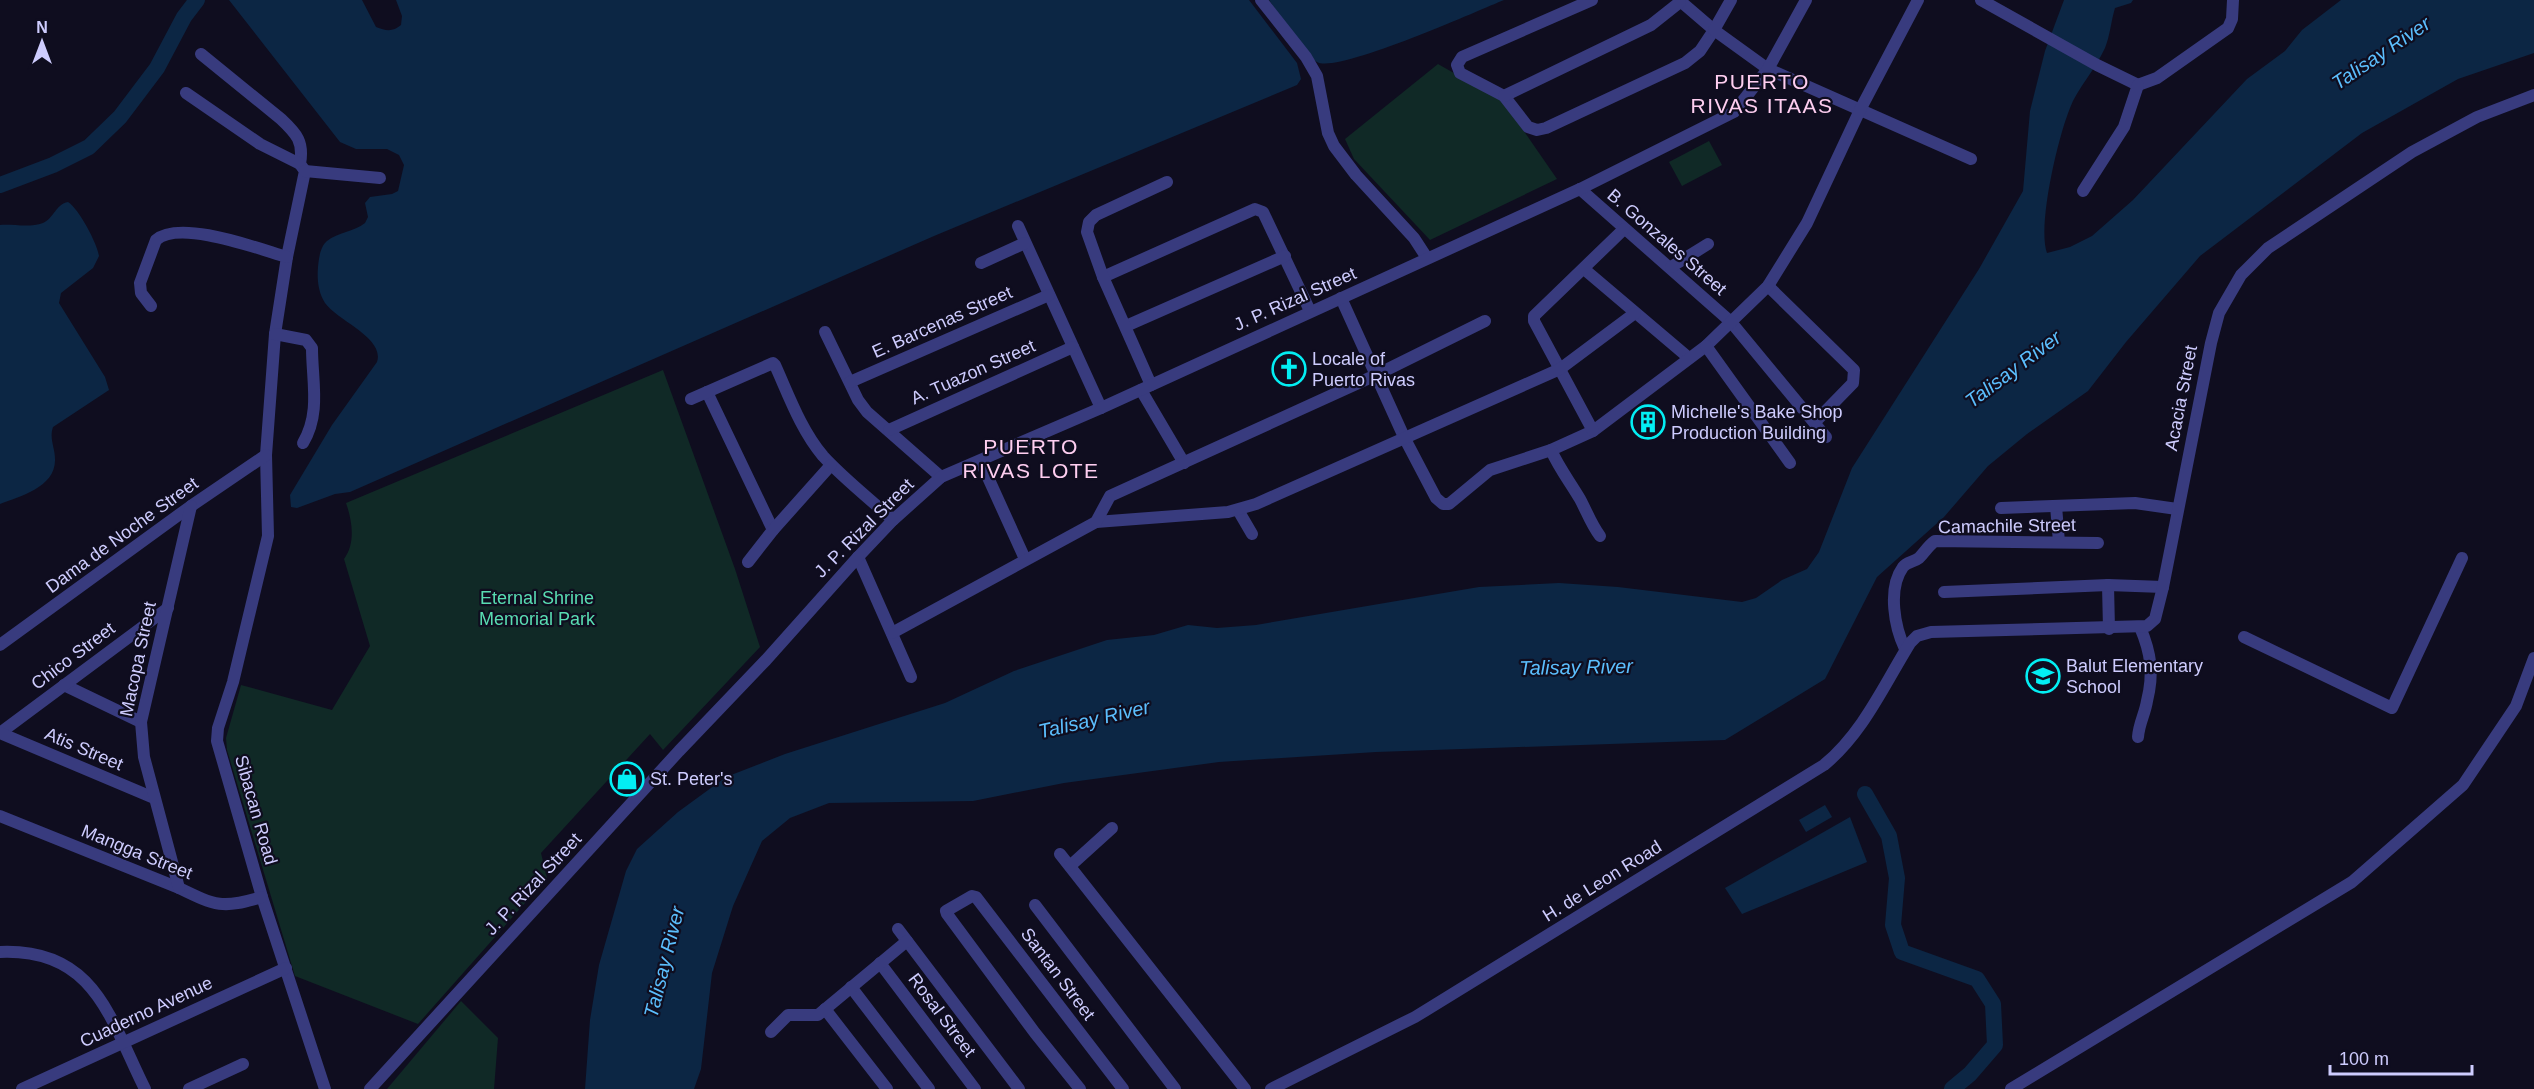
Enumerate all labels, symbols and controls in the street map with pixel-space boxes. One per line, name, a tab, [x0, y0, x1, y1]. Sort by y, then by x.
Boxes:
water label: Talisay River	[2328, 11, 2435, 94]
north arrow	[12, 12, 72, 72]
text: N	[36, 19, 48, 36]
district label: PUERTO RIVAS ITAAS	[1691, 70, 1833, 117]
street label: B. Gonzales Street	[1603, 185, 1731, 299]
street label: J. P. Rizal Street	[1231, 263, 1359, 335]
street label: E. Barcenas Street	[869, 282, 1015, 362]
water label: Talisay River	[1961, 325, 2066, 412]
street label: A. Tuazon Street	[908, 336, 1038, 408]
street label: Acacia Street	[2161, 344, 2201, 452]
place label: Locale of Puerto Rivas	[1312, 349, 1415, 390]
church icon: Locale of Puerto Rivas	[1271, 351, 1307, 387]
place label: Michelle's Bake Shop Production Building	[1671, 402, 1843, 443]
building icon: Michelle's Bake Shop Production Building	[1630, 404, 1666, 440]
district label: PUERTO RIVAS LOTE	[962, 435, 1100, 482]
street label: Dama de Noche Street	[42, 473, 202, 597]
street label: J. P. Rizal Street	[810, 474, 918, 582]
street label: Camachile Street	[1938, 515, 2076, 537]
park label: Eternal Shrine Memorial Park	[479, 588, 596, 629]
street label: Macopa Street	[116, 600, 160, 718]
street label: Chico Street	[27, 618, 119, 694]
water label: Talisay River	[1519, 655, 1634, 679]
place label: Balut Elementary School	[2066, 656, 2203, 697]
school or university icon: Balut Elementary School	[2025, 658, 2061, 694]
water label: Talisay River	[1036, 695, 1153, 743]
street label: Atis Street	[42, 724, 126, 774]
street label: Sibacan Road	[231, 753, 281, 867]
shop icon: St. Peter's	[609, 761, 645, 797]
place label: St. Peter's	[650, 769, 732, 789]
street label: Mangga Street	[79, 821, 195, 883]
street label: J. P. Rizal Street	[481, 829, 585, 939]
street label: H. de Leon Road	[1539, 836, 1665, 926]
water label: Talisay River	[640, 903, 689, 1020]
street label: Santan Street	[1017, 924, 1099, 1024]
street label: Rosal Street	[904, 969, 980, 1061]
street label: Cuaderno Avenue	[77, 973, 215, 1051]
scale bar	[2330, 1038, 2472, 1076]
text: 100 m	[2339, 1049, 2389, 1069]

